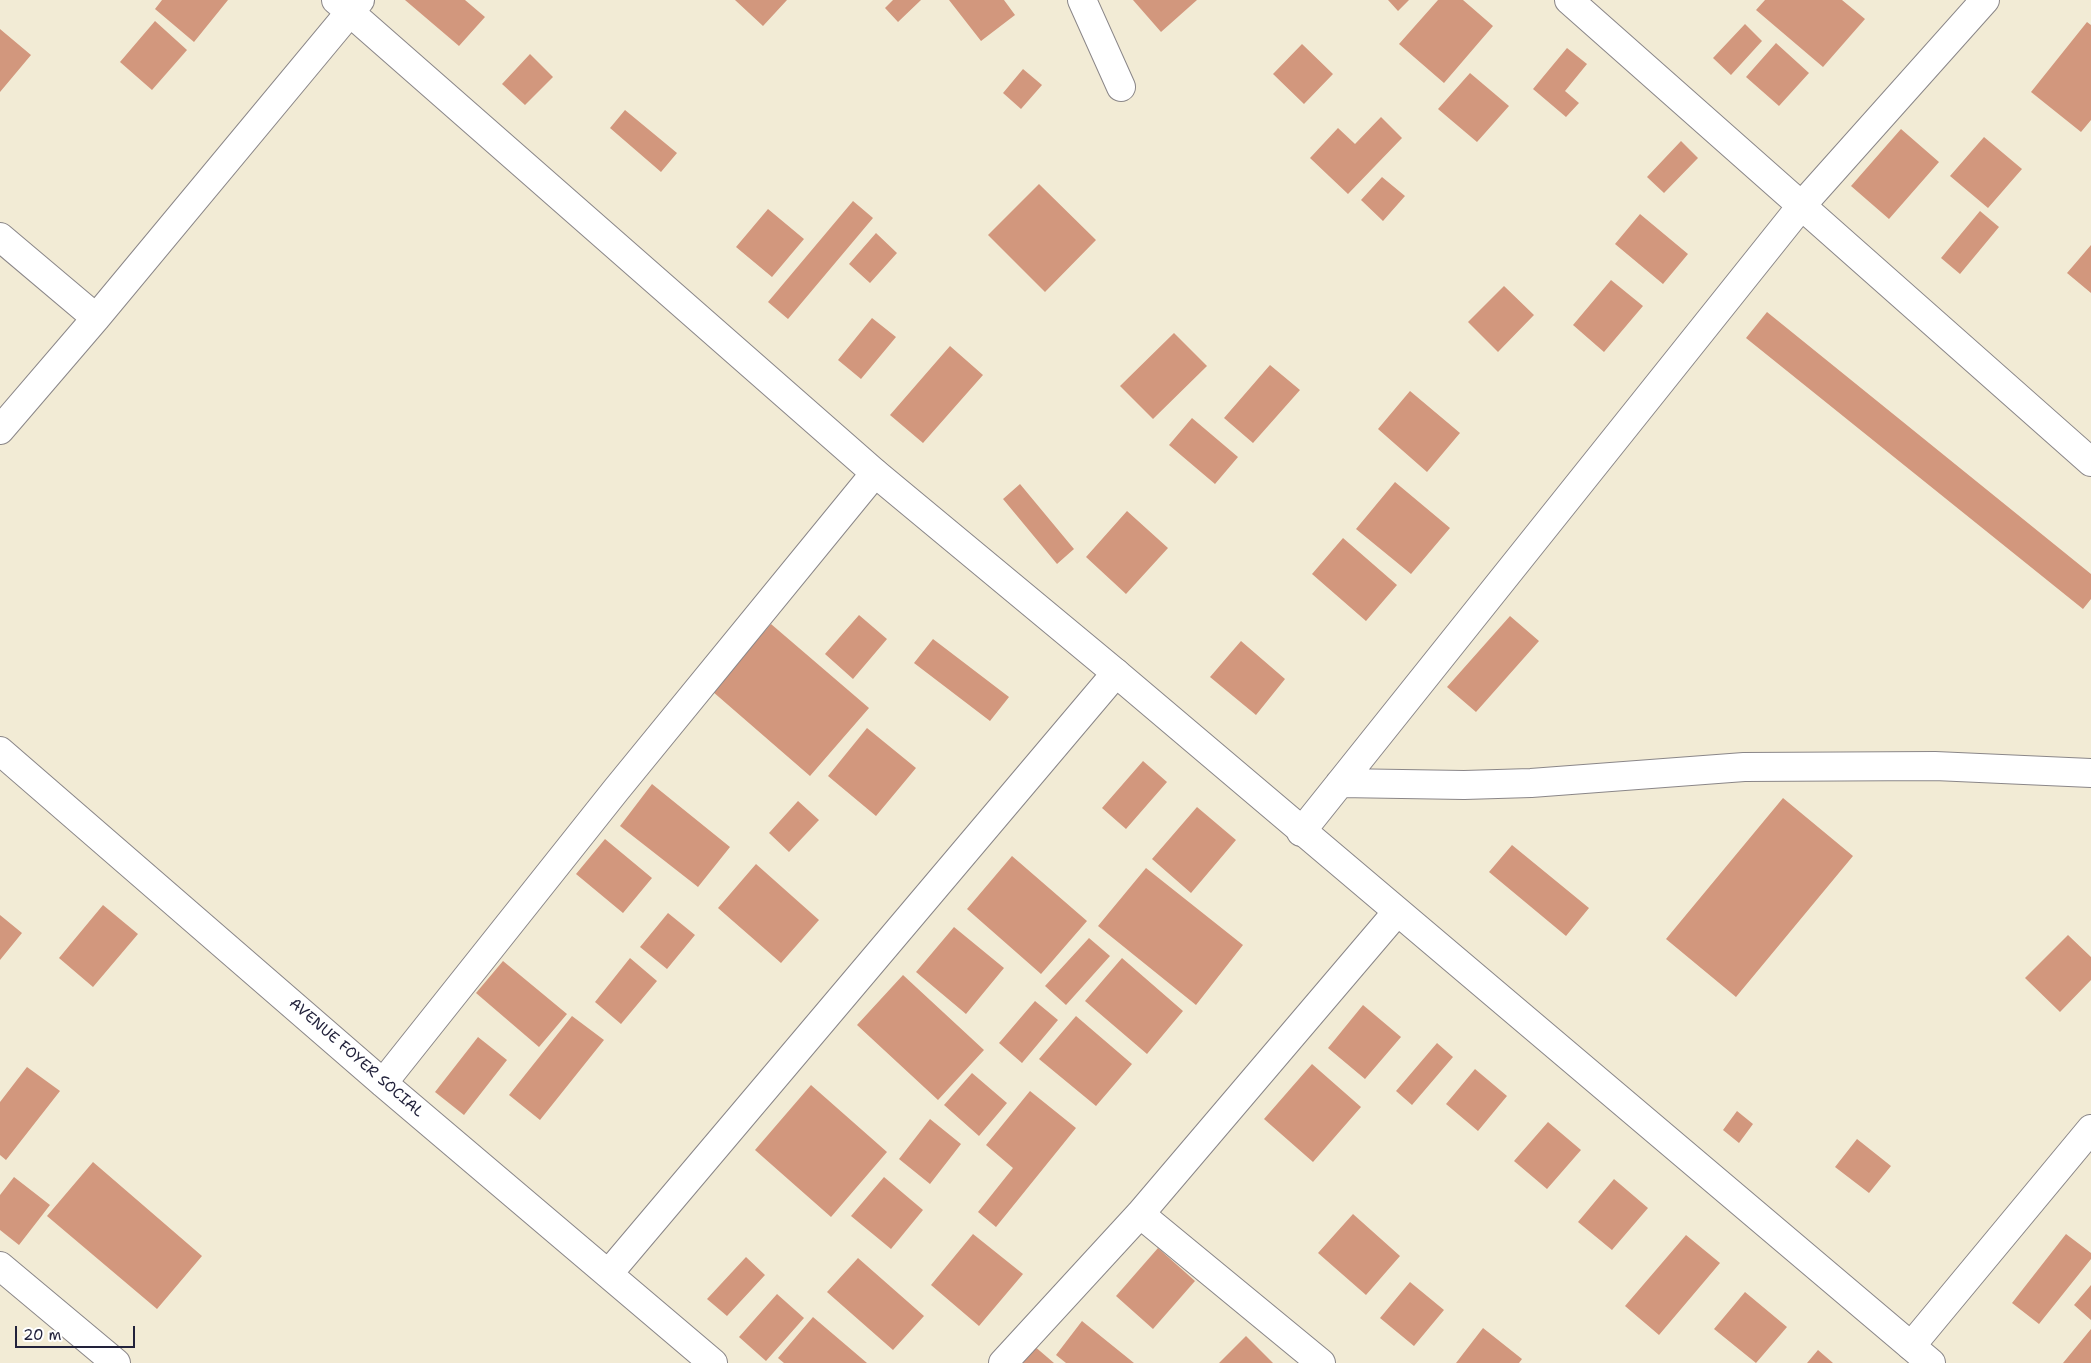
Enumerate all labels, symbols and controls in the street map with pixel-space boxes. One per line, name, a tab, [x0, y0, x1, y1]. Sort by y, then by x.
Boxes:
street label: AVENUE FOYER SOCIAL	[285, 995, 427, 1121]
scale bar	[18, 1316, 138, 1348]
text: 20 m	[23, 1325, 62, 1345]

